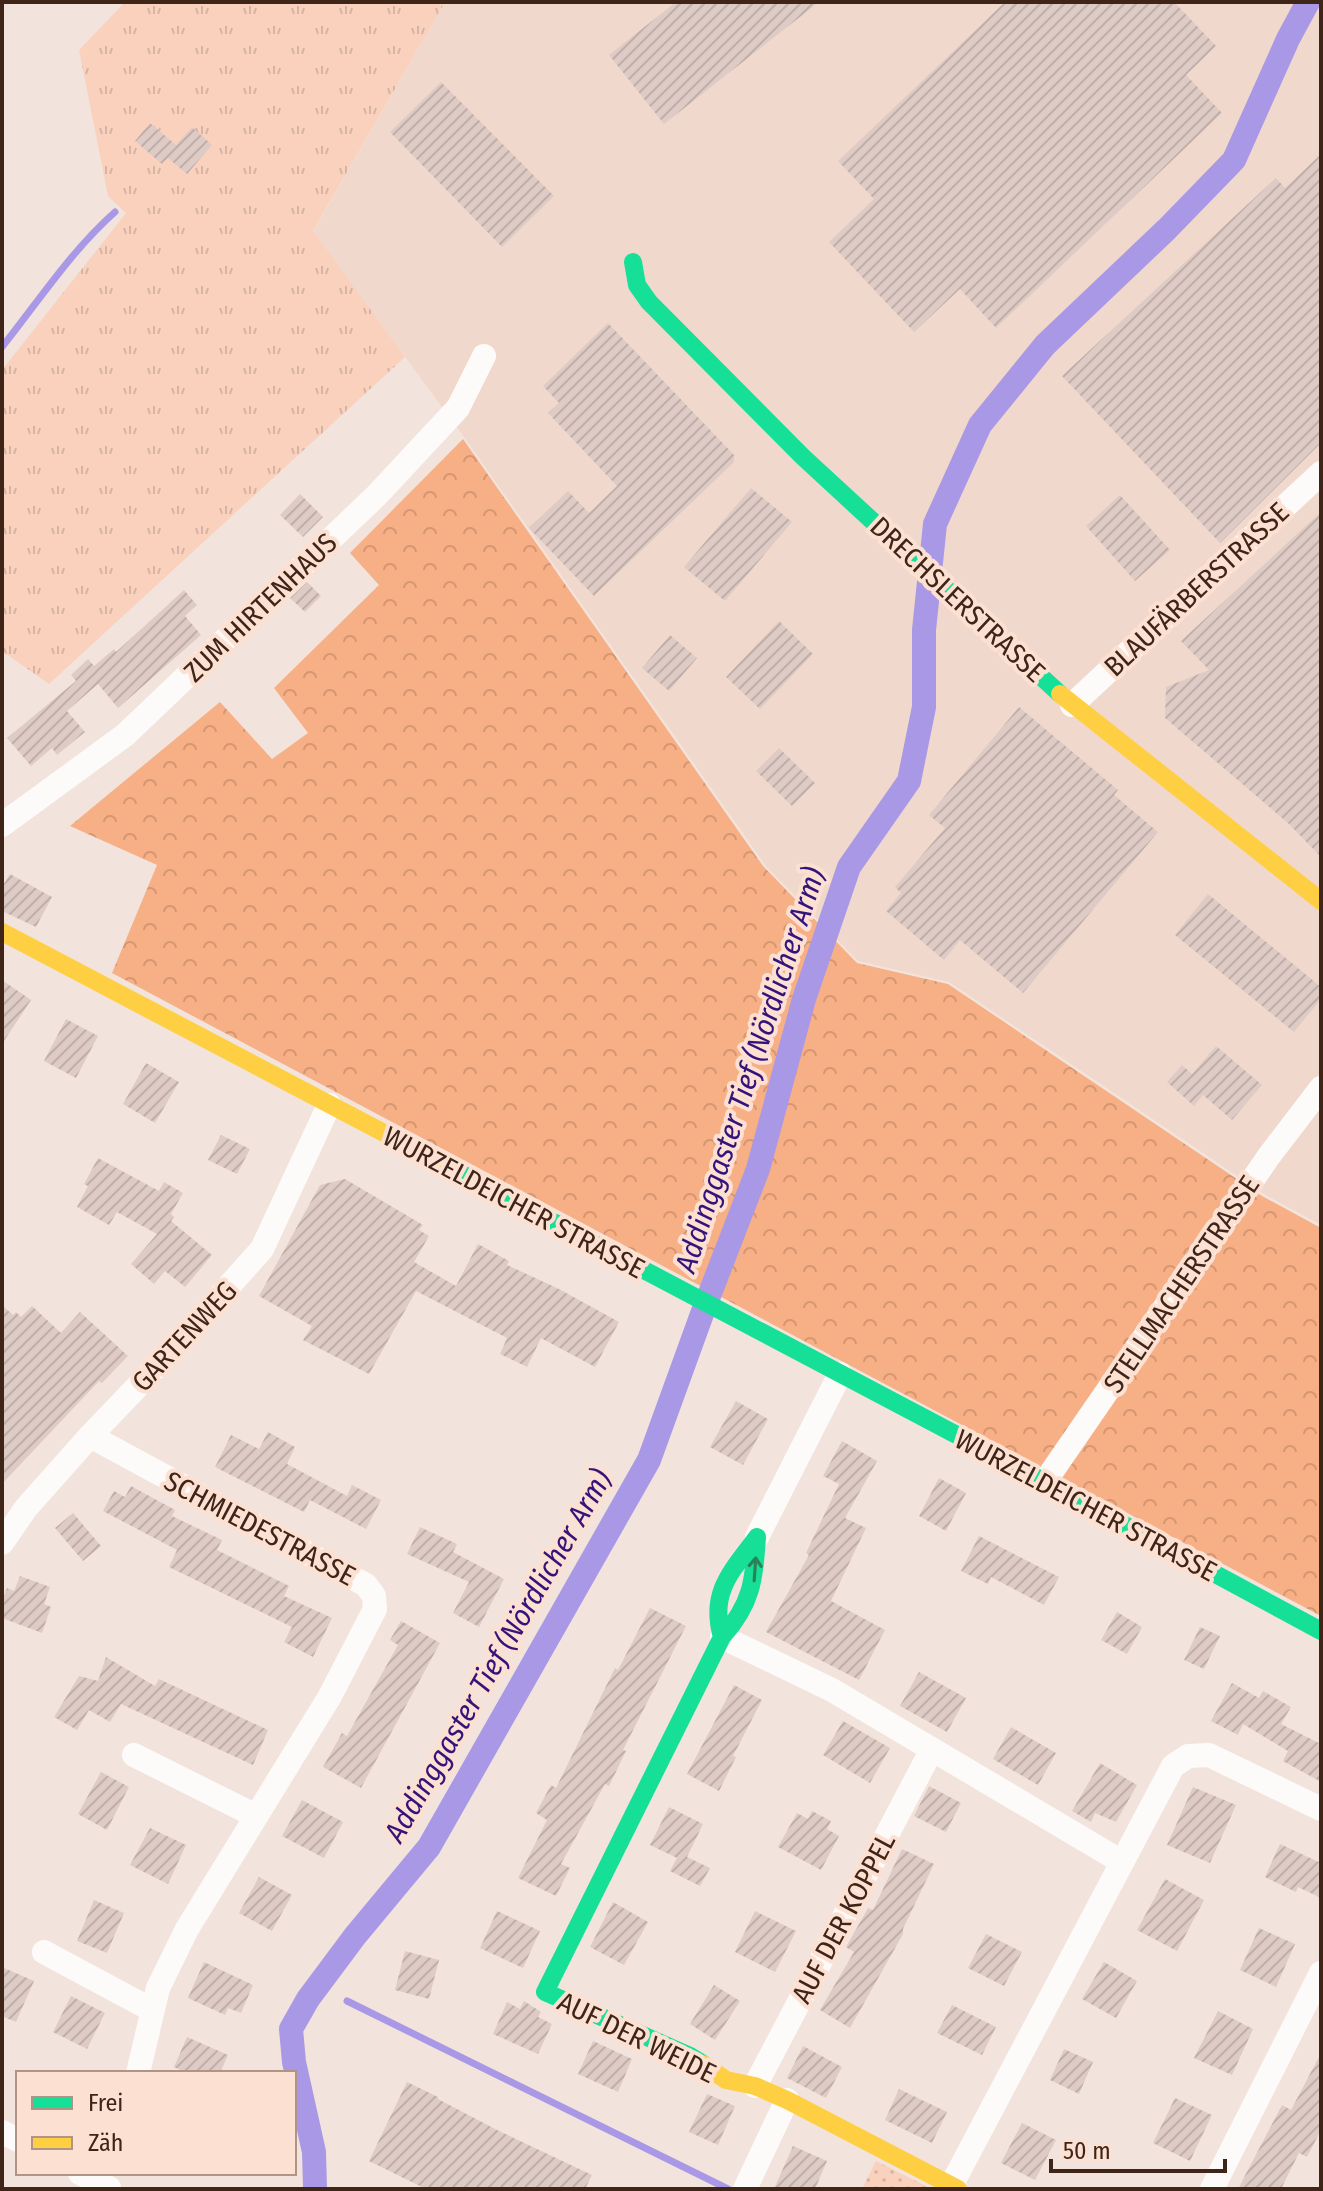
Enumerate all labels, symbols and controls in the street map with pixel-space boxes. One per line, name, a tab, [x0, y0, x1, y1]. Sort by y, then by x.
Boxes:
street label: BLAUFÄRBERSTRASSE	[1097, 496, 1295, 683]
street label: DRECHSLERSTRASSE	[863, 510, 1052, 689]
street label: ZUM HIRTENHAUS	[177, 526, 344, 689]
water label: Addinggaster Tief (Nördlicher Arm)	[667, 863, 833, 1278]
street label: WURZELDEICHER STRASSE	[378, 1120, 650, 1285]
street label: STELLMACHERSTRASSE	[1097, 1170, 1266, 1399]
street label: GARTENWEG	[125, 1274, 244, 1398]
street label: WURZELDEICHER STRASSE	[950, 1423, 1222, 1588]
water label: Addinggaster Tief (Nördlicher Arm)	[376, 1463, 620, 1849]
street label: SCHMIEDESTRASSE	[159, 1464, 361, 1593]
one-way arrow	[748, 1556, 763, 1583]
street label: AUF DER KOPPEL	[785, 1827, 902, 2009]
street label: AUF DER WEIDE	[552, 1985, 721, 2090]
legend	[16, 2071, 296, 2175]
text: Frei	[88, 2089, 123, 2117]
scale bar	[1051, 2123, 1225, 2173]
text: Zäh	[88, 2129, 123, 2157]
text: 50 m	[1063, 2137, 1111, 2165]

